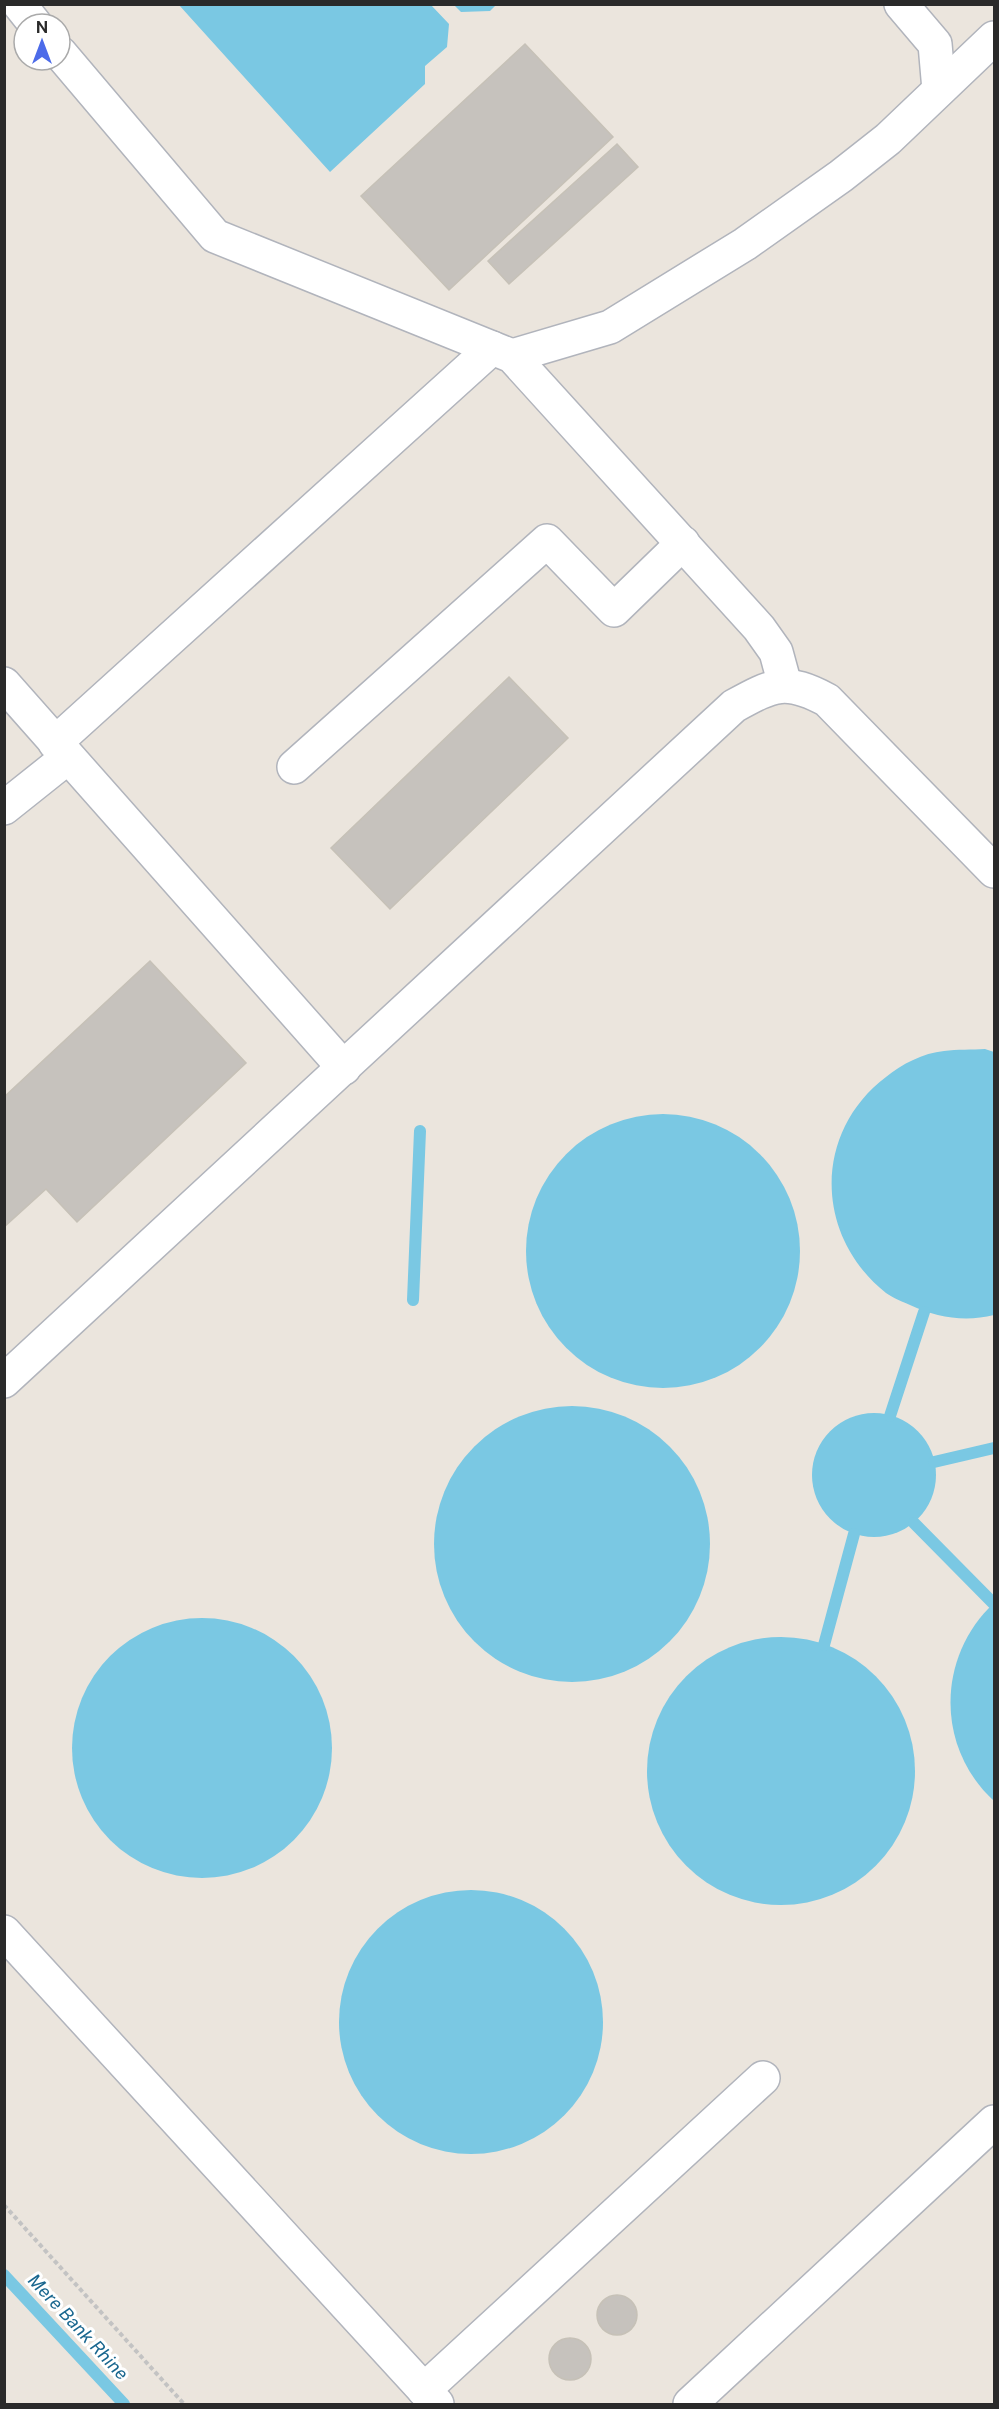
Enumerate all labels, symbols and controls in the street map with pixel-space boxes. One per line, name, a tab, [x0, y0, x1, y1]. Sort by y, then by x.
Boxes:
north arrow	[12, 12, 72, 72]
text: N	[36, 18, 48, 37]
water label: Mere Bank Rhine	[24, 2269, 133, 2384]

